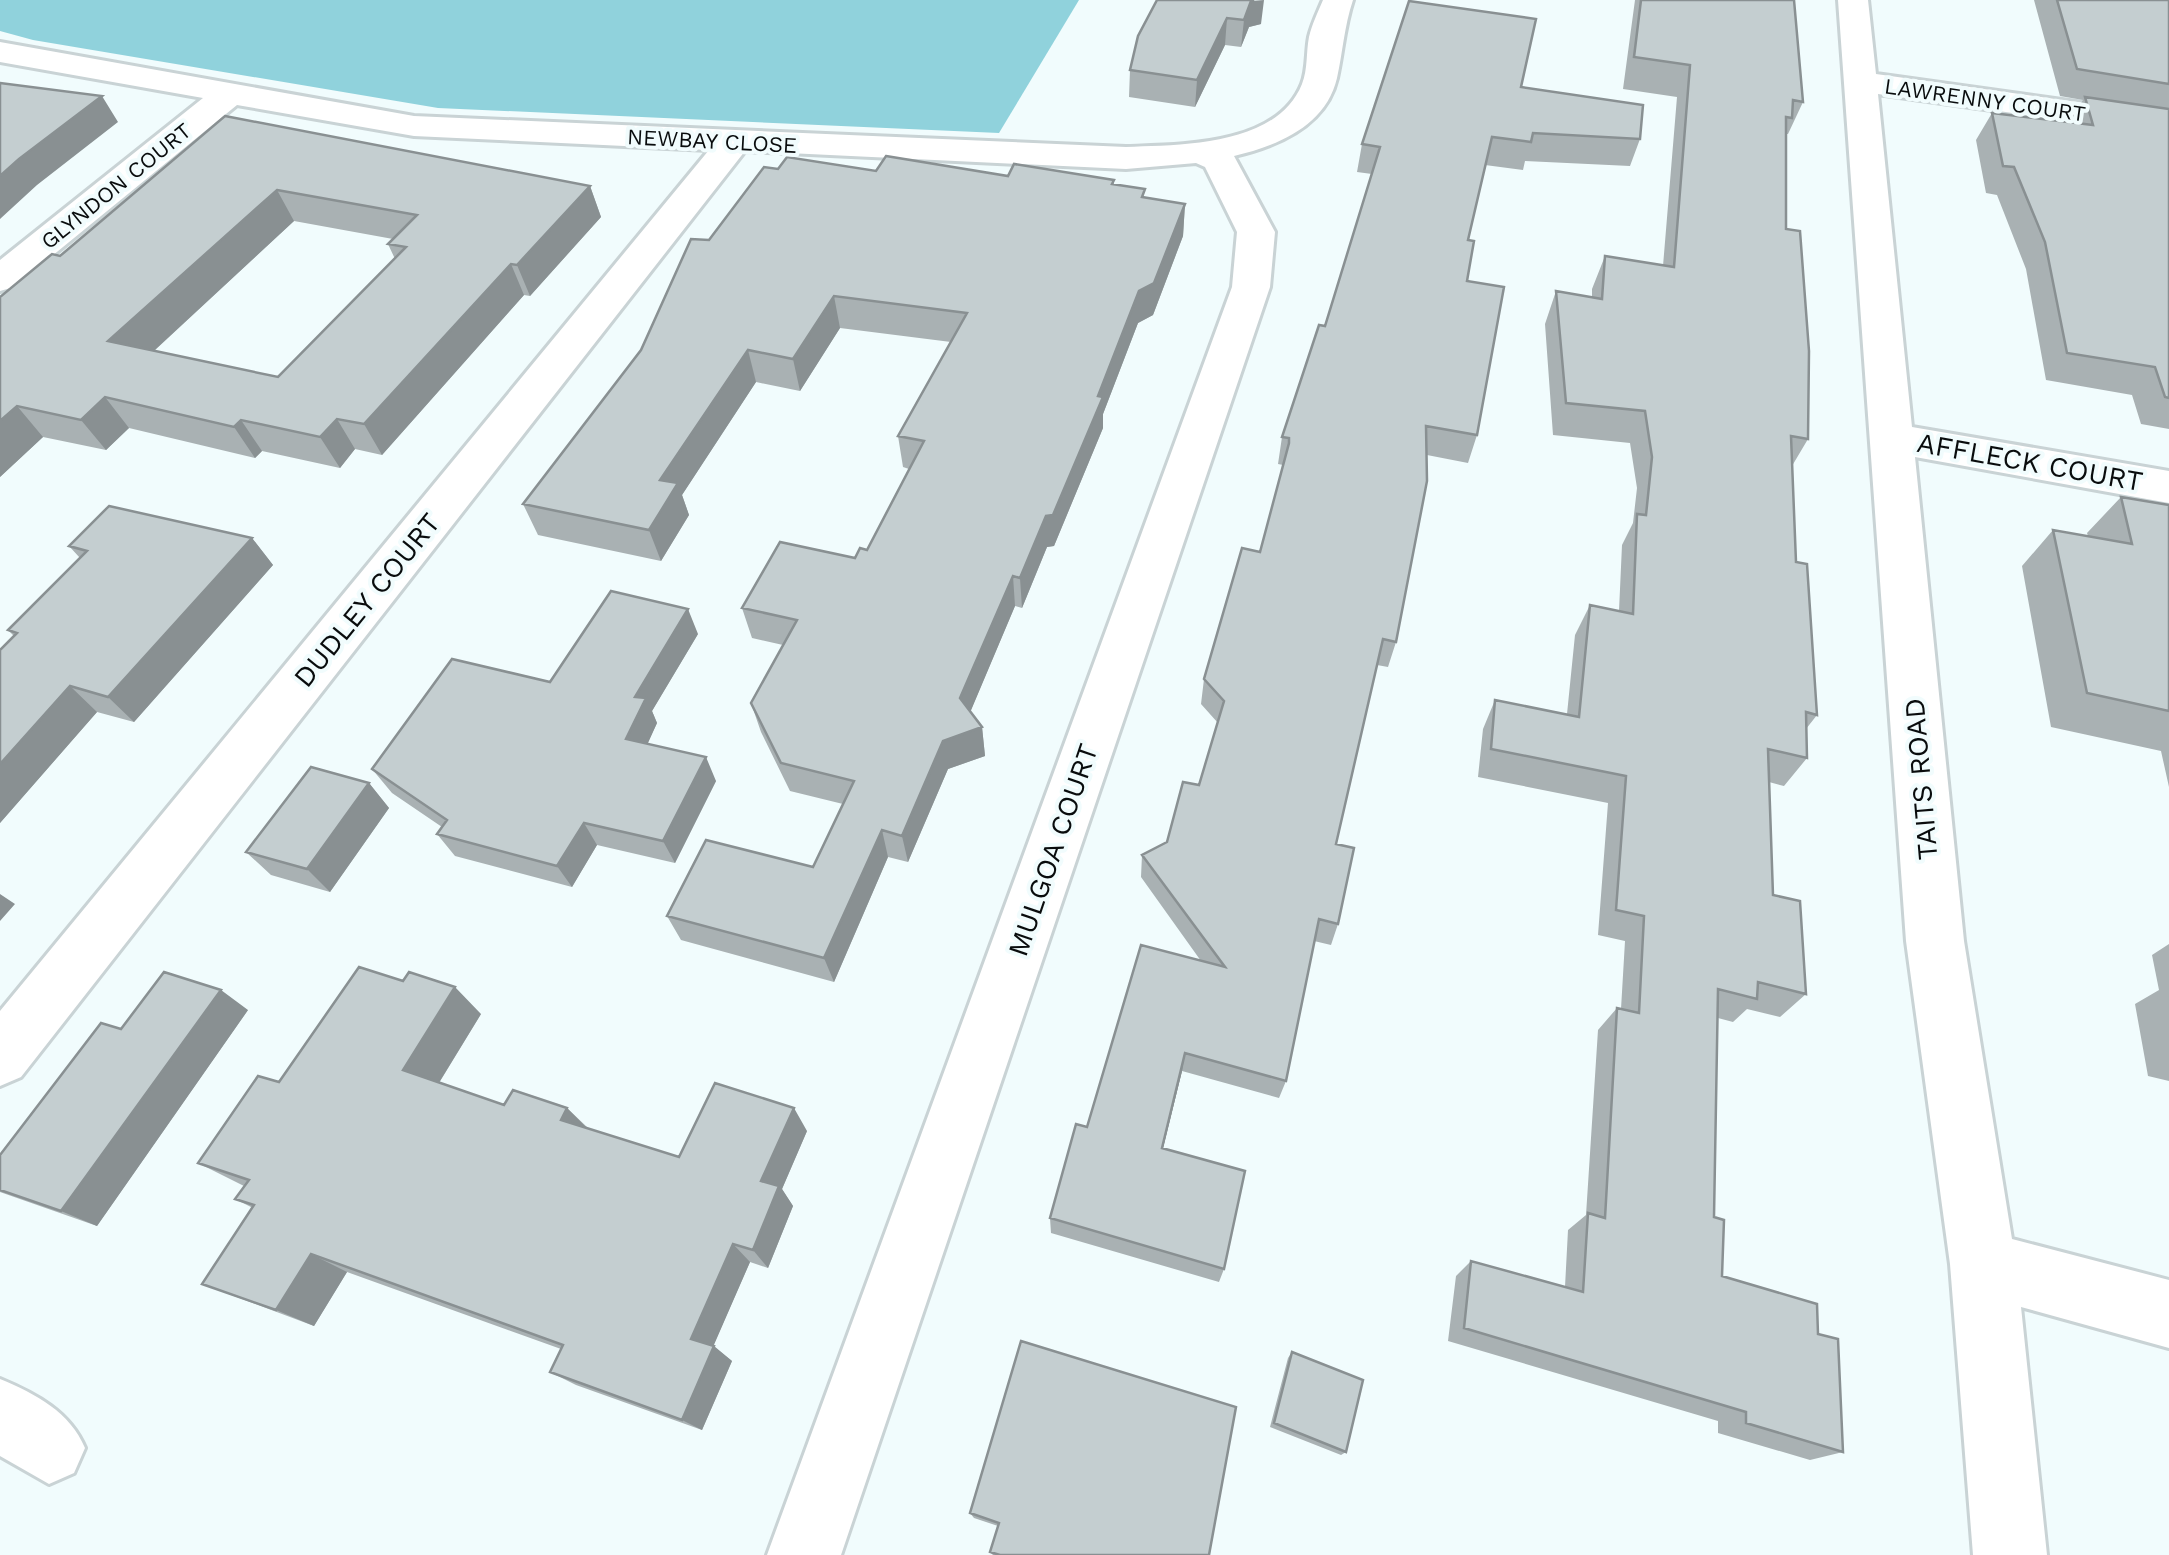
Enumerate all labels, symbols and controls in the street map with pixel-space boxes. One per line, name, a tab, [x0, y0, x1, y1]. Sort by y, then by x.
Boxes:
street label: LAWRENNY COURT	[1883, 74, 2087, 126]
street label: GLYNDON COURT	[36, 118, 196, 254]
street label: NEWBAY CLOSE	[626, 124, 798, 158]
street label: AFFLECK COURT	[1915, 426, 2145, 498]
street label: DUDLEY COURT	[287, 506, 447, 694]
street label: TAITS ROAD	[1897, 697, 1945, 861]
street label: MULGOA COURT	[1001, 739, 1105, 960]

